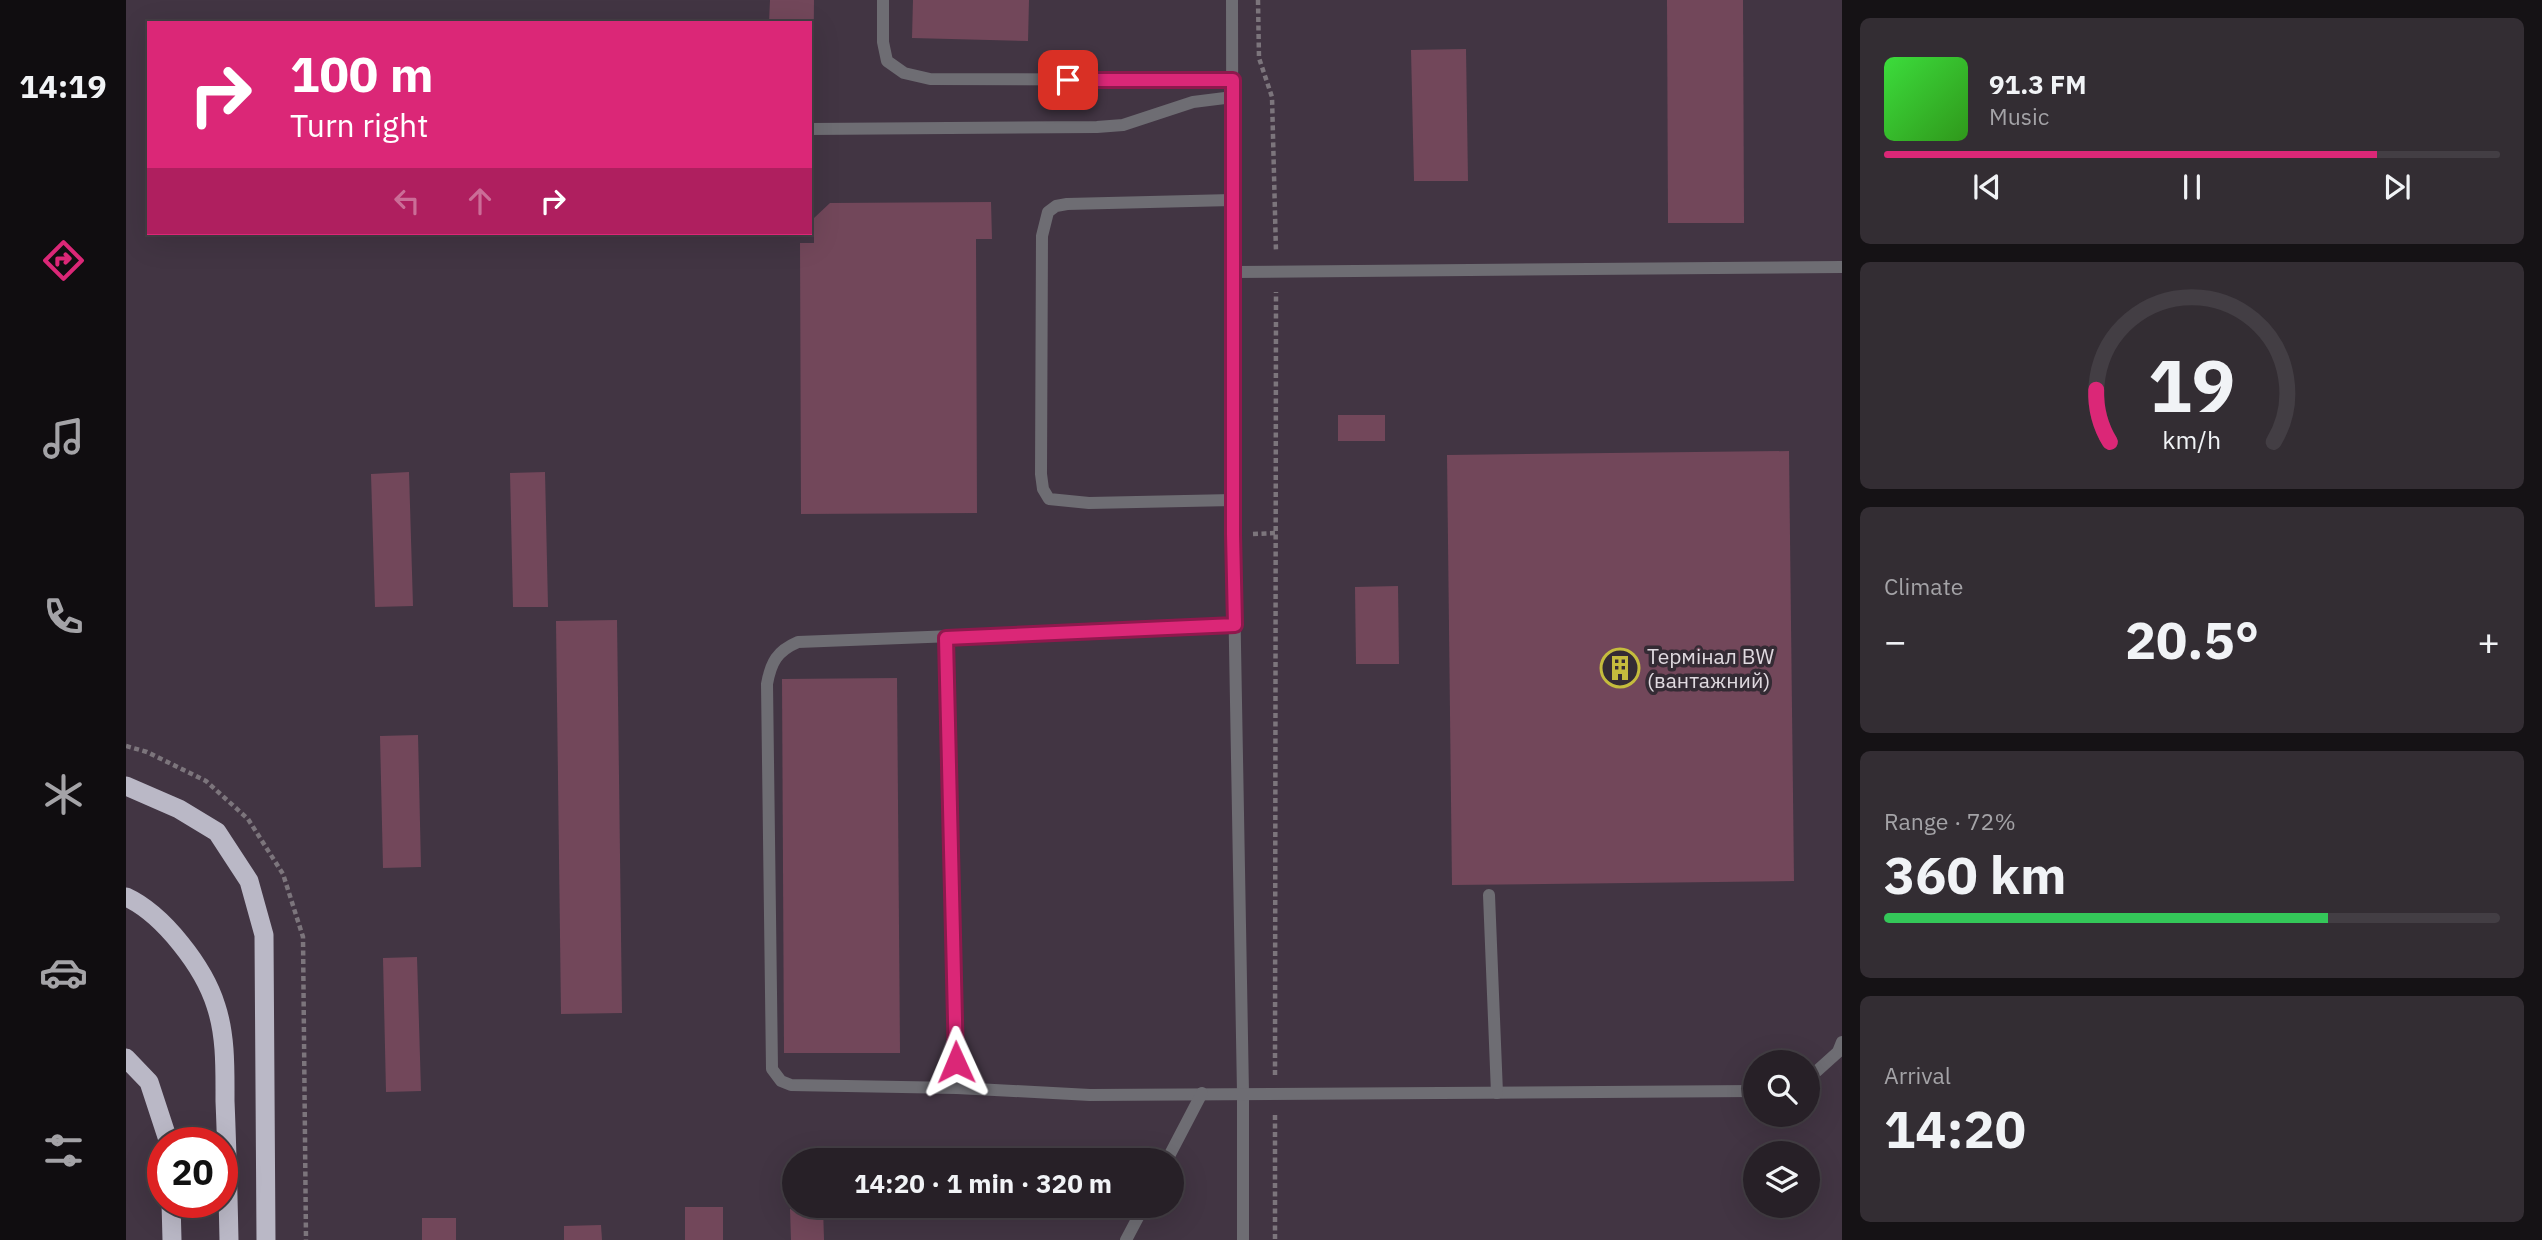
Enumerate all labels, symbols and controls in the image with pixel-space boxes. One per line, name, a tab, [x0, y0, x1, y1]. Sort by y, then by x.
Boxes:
text: 100 m	[290, 42, 434, 105]
icon: right	[175, 49, 266, 140]
pin	[1038, 50, 1098, 110]
icon: arrive	[1049, 61, 1087, 99]
text: 14:19	[19, 65, 107, 107]
text: 91.3 FM	[1989, 67, 2087, 101]
text: Music	[1989, 101, 2049, 131]
text: Turn right	[290, 104, 428, 146]
icon: previous	[1968, 168, 2006, 206]
icon: pause	[2173, 168, 2211, 206]
icon: next	[2378, 168, 2416, 206]
icon: left	[388, 182, 426, 220]
icon: ahead	[461, 182, 499, 220]
icon: right	[534, 182, 572, 220]
icon: directions	[39, 236, 88, 285]
text: 19	[2148, 337, 2236, 432]
icon: music	[39, 414, 88, 463]
text: km/h	[2163, 422, 2221, 455]
text: Climate	[1884, 571, 1963, 601]
icon: phone	[39, 592, 88, 641]
text: 20.5°	[2125, 606, 2259, 673]
text: −	[1884, 616, 1907, 665]
text: +	[2477, 616, 2500, 665]
place label: Термінал BW (вантажний)	[1647, 642, 1774, 694]
building icon: Термінал BW (вантажний)	[1599, 647, 1641, 689]
icon: climate	[39, 770, 88, 819]
text: Range · 72%	[1884, 806, 2016, 836]
text: 360 km	[1884, 841, 2066, 908]
icon: car	[39, 948, 88, 997]
position arrow	[919, 1025, 993, 1099]
map controls	[1743, 1050, 1820, 1218]
button: search	[1743, 1050, 1820, 1127]
text: Arrival	[1884, 1060, 1951, 1090]
text: 14:20	[1884, 1095, 2026, 1162]
icon: filters	[39, 1126, 88, 1175]
speed limit sign: 20	[147, 1127, 238, 1218]
button: layers	[1743, 1141, 1820, 1218]
text: 14:20 · 1 min · 320 m	[854, 1166, 1112, 1200]

